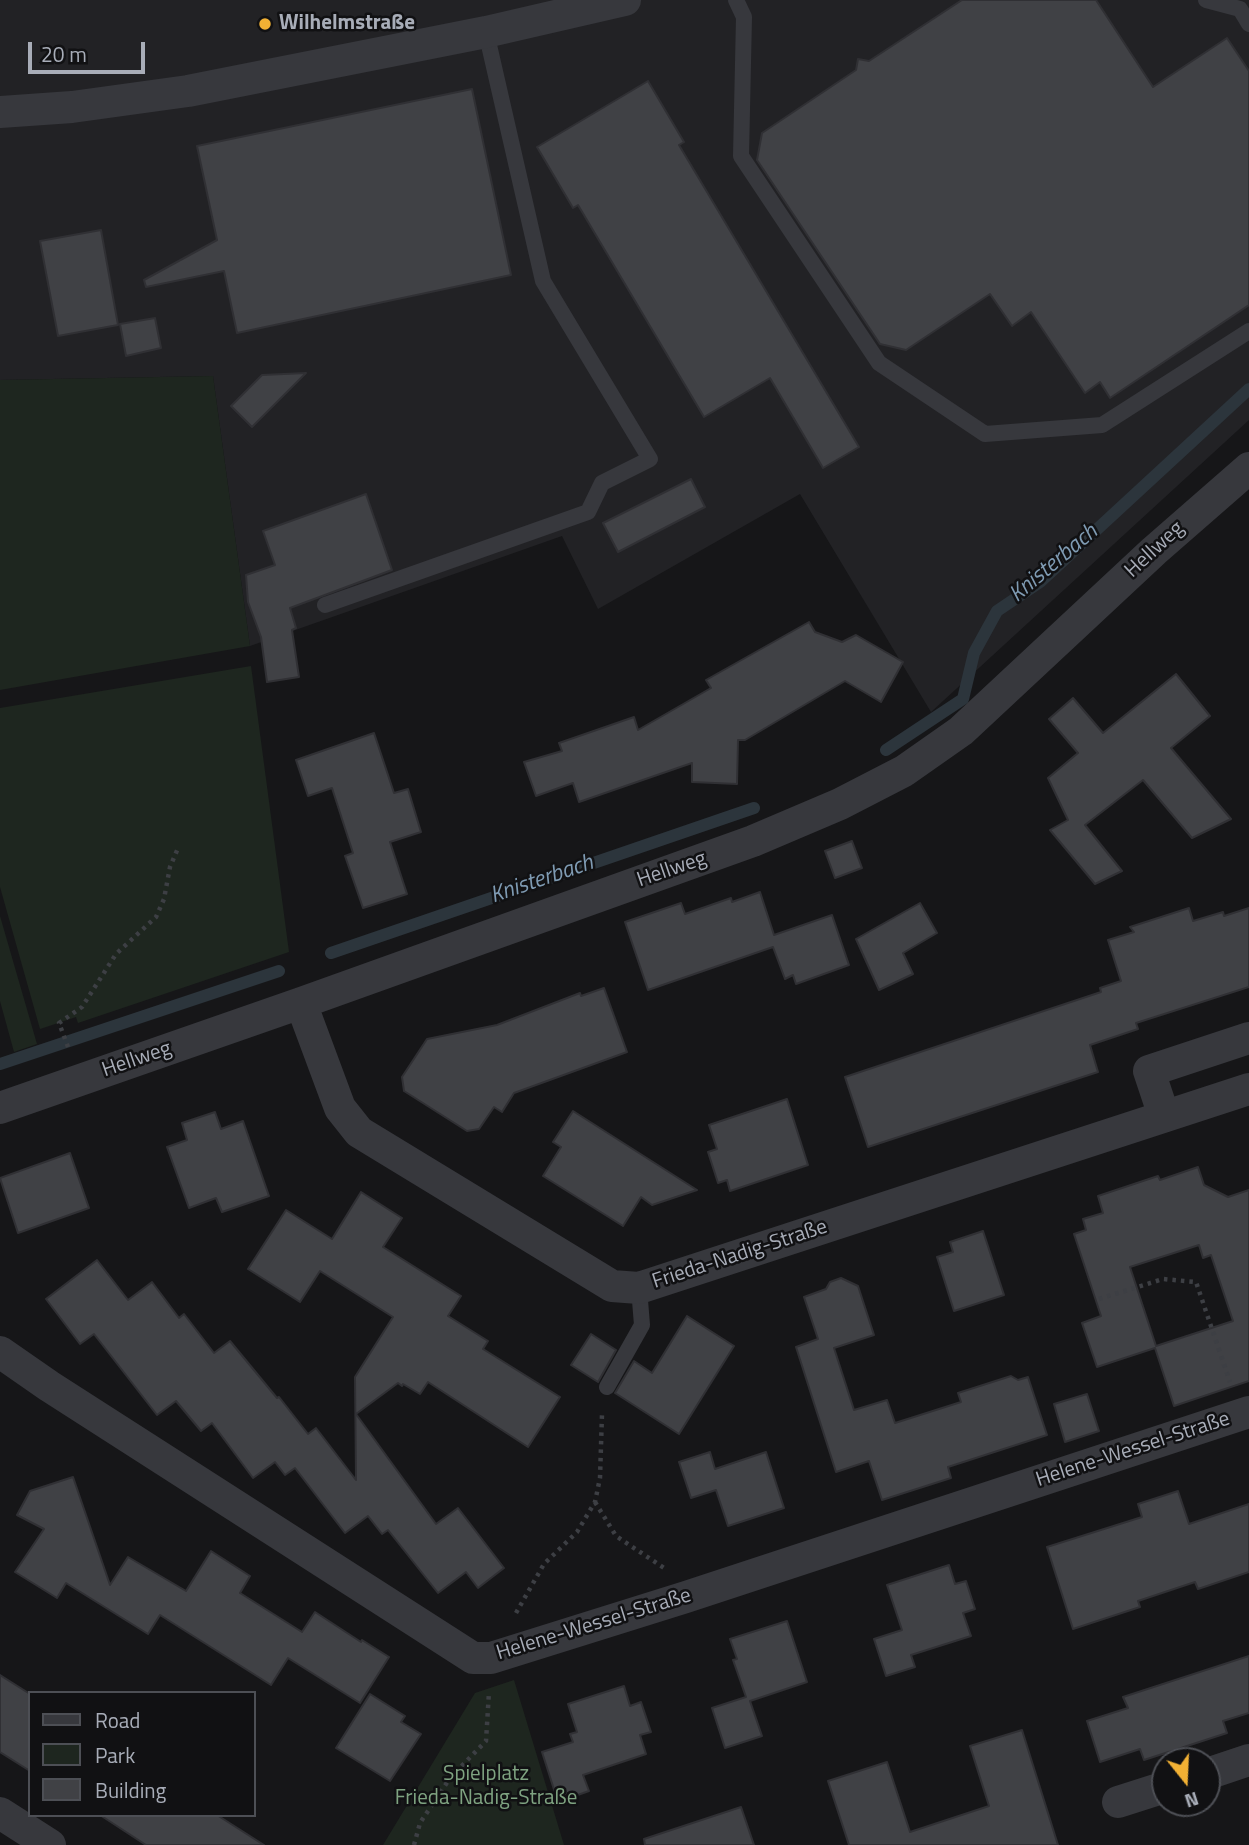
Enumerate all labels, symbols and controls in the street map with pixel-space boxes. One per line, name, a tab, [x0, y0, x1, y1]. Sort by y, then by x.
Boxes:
place label: Wilhelmstraße	[279, 11, 415, 37]
marker: Wilhelmstraße	[257, 16, 273, 32]
scale bar	[32, 28, 149, 72]
text: 20 m	[41, 38, 87, 70]
street label: Hellweg	[1120, 516, 1190, 584]
water label: Knisterbach	[1004, 519, 1104, 609]
street label: Hellweg	[634, 846, 710, 894]
water label: Knisterbach	[487, 850, 597, 910]
street label: Hellweg	[99, 1036, 175, 1084]
street label: Frieda-Nadig-Straße	[649, 1215, 831, 1295]
street label: Helene-Wessel-Straße	[1033, 1407, 1233, 1493]
street label: Helene-Wessel-Straße	[494, 1583, 694, 1667]
legend	[28, 1691, 256, 1817]
text: Road	[95, 1704, 140, 1736]
text: Park	[95, 1739, 135, 1771]
north arrow	[1151, 1747, 1221, 1817]
park label: Spielplatz Frieda-Nadig-Straße	[395, 1762, 577, 1812]
text: Building	[95, 1774, 166, 1806]
text: N	[1181, 1785, 1203, 1816]

